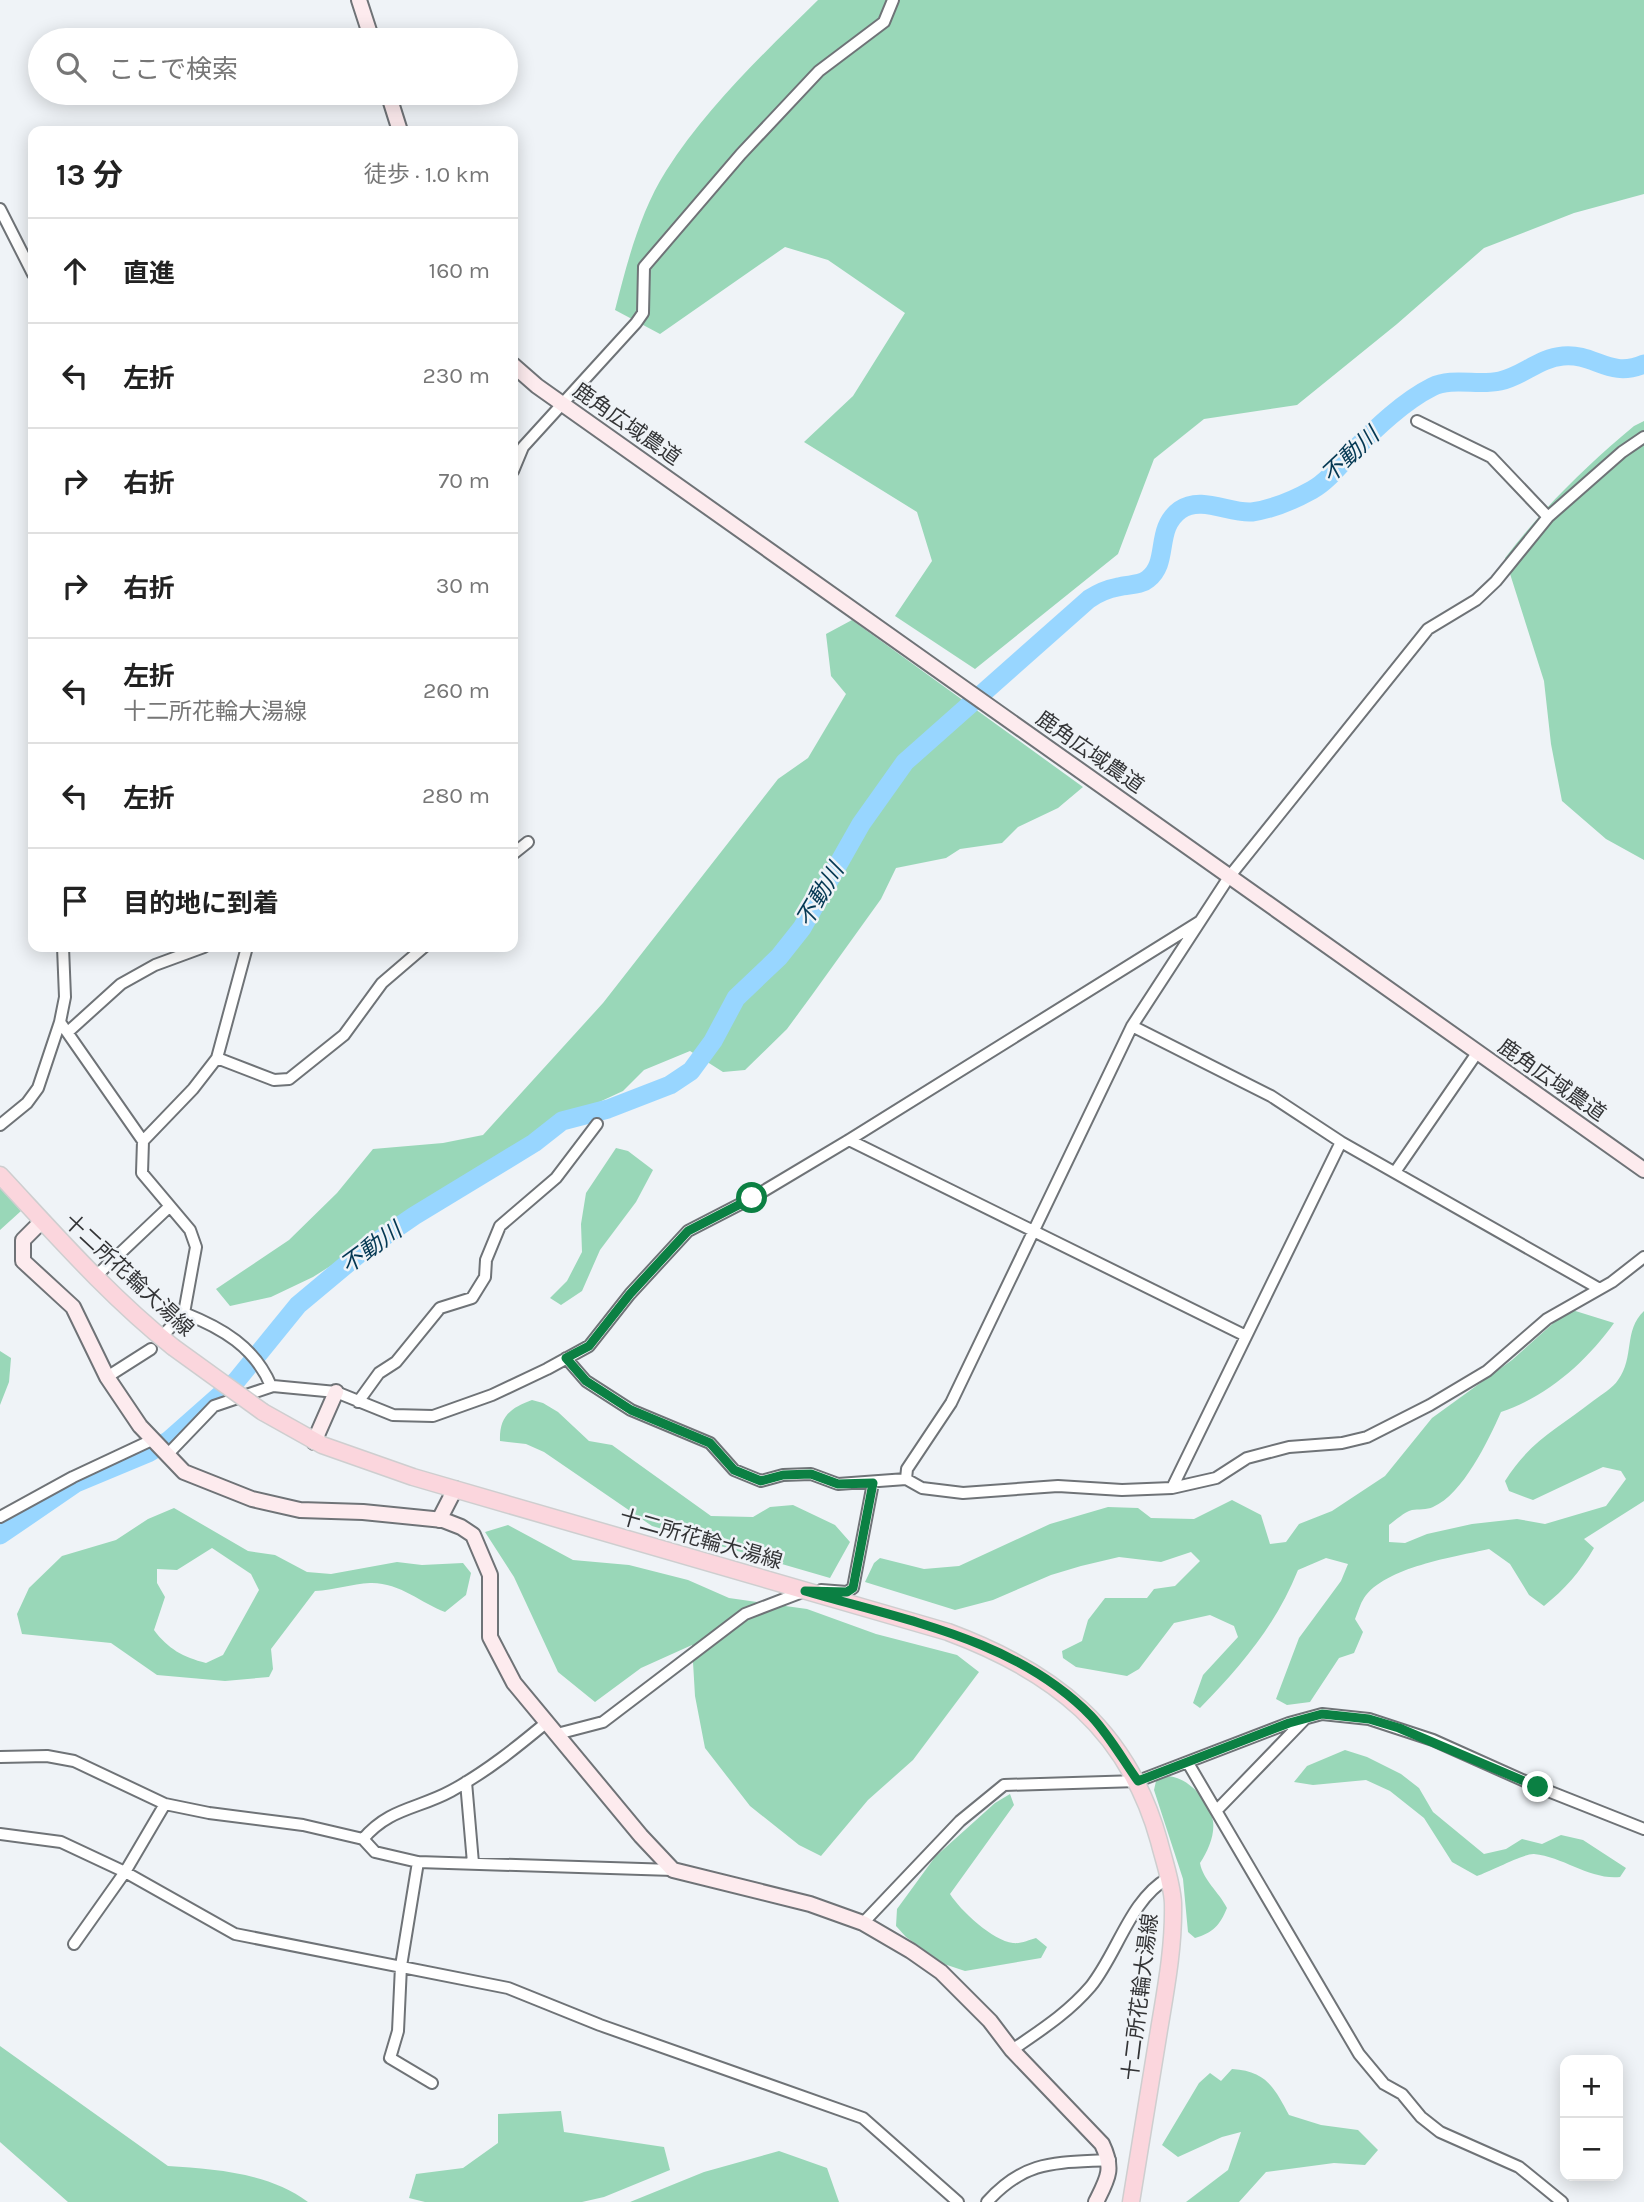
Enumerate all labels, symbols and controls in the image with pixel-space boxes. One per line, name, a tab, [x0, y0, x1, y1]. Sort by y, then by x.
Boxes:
search box	[28, 28, 518, 105]
icon: search	[52, 48, 90, 86]
text: ここで検索	[108, 54, 238, 85]
text: 13 分	[56, 157, 123, 193]
text: 徒歩 · 1.0 km	[364, 161, 490, 188]
icon: ahead	[56, 252, 94, 290]
text: 160 m	[429, 257, 490, 284]
text: 直進	[123, 258, 175, 289]
icon: left	[56, 357, 94, 395]
text: 230 m	[422, 362, 490, 389]
text: 左折	[123, 363, 175, 394]
street label: 鹿角広域農道	[569, 378, 685, 470]
water label: 不動川	[1316, 420, 1387, 488]
icon: right	[56, 462, 94, 500]
text: 70 m	[439, 467, 490, 494]
text: 右折	[123, 468, 175, 499]
icon: right	[56, 567, 94, 605]
text: 30 m	[436, 572, 490, 599]
text: 右折	[123, 573, 175, 604]
text: 左折	[123, 661, 175, 692]
icon: left	[56, 672, 94, 710]
text: 260 m	[423, 677, 490, 704]
text: 十二所花輪大湯線	[123, 698, 307, 725]
street label: 鹿角広域農道	[1032, 706, 1148, 798]
icon: left	[56, 777, 94, 815]
text: 280 m	[422, 782, 490, 809]
text: 左折	[123, 783, 175, 814]
water label: 不動川	[791, 856, 851, 932]
icon: arrive	[56, 882, 94, 920]
text: 目的地に到着	[123, 888, 279, 919]
street label: 鹿角広域農道	[1494, 1034, 1610, 1126]
route start	[736, 1182, 767, 1213]
street label: 十二所花輪大湯線	[59, 1209, 199, 1341]
water label: 不動川	[335, 1215, 409, 1279]
street label: 十二所花輪大湯線	[617, 1504, 785, 1574]
route end	[1522, 1771, 1553, 1802]
street label: 十二所花輪大湯線	[1118, 1912, 1162, 2082]
map controls	[1560, 2055, 1623, 2181]
button: +	[1560, 2055, 1623, 2118]
button: −	[1560, 2118, 1623, 2181]

